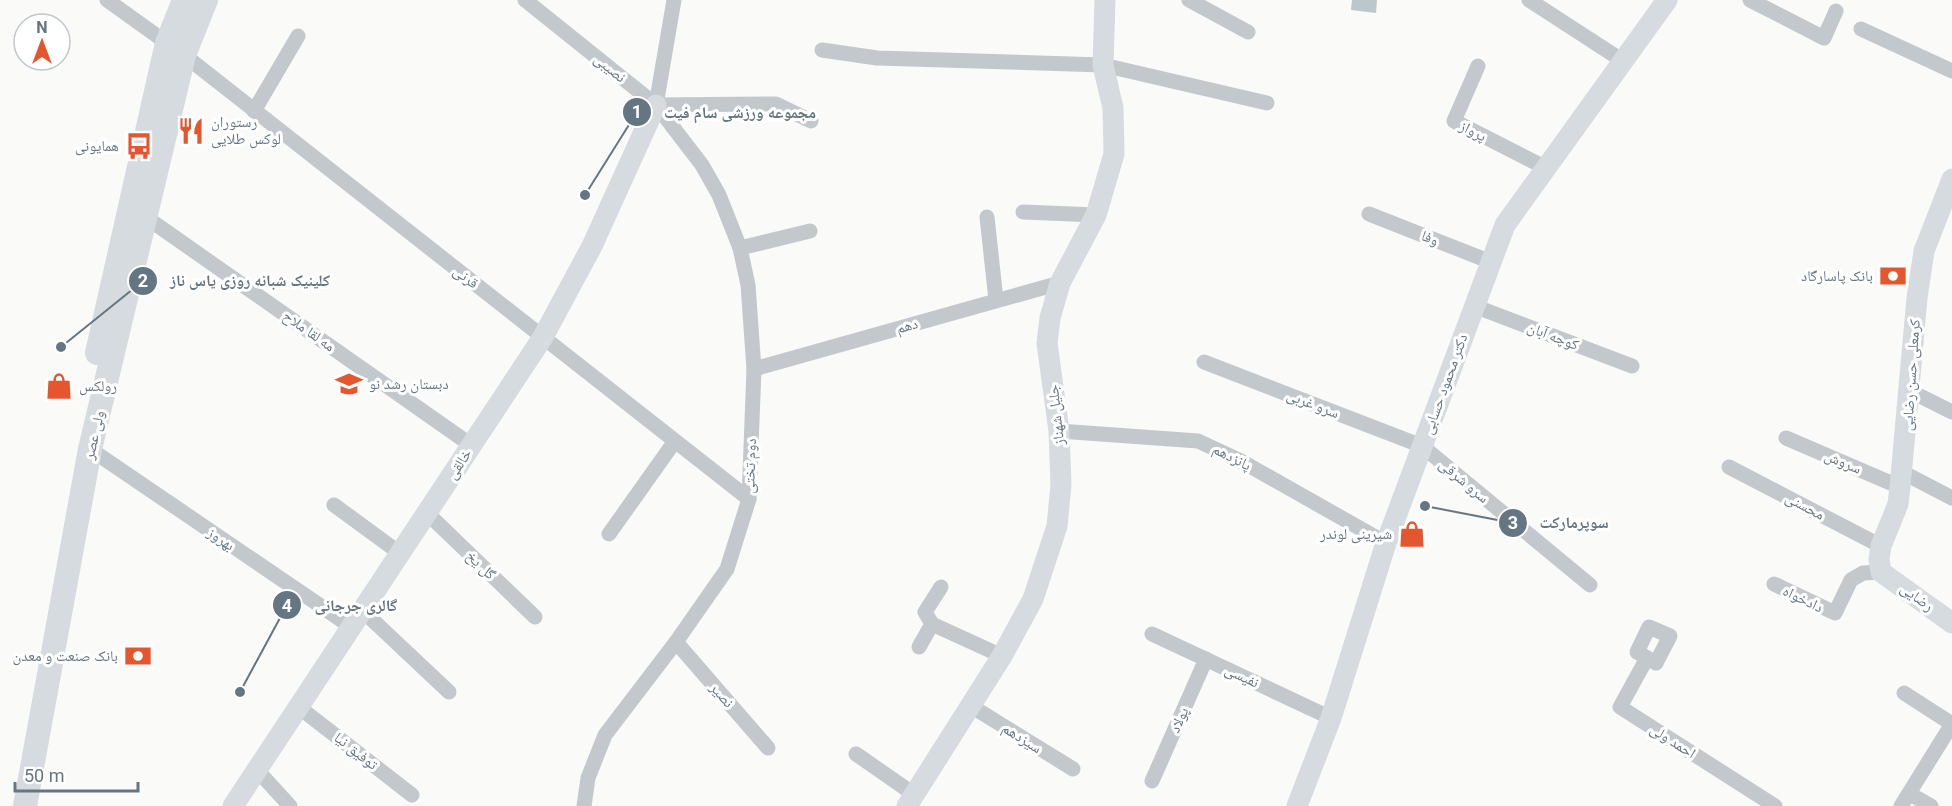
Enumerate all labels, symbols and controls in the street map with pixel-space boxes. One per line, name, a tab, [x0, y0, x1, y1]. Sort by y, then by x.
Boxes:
north arrow	[12, 12, 72, 72]
text: N	[36, 18, 48, 37]
street label: نصیبی	[590, 50, 630, 87]
callout: مجموعه ورزشی سام فیت	[622, 95, 828, 129]
text: 1	[632, 101, 642, 122]
text: مجموعه ورزشی سام فیت	[664, 103, 816, 124]
place label: رستوران لوکس طلایی	[211, 113, 281, 149]
restaurant icon: رستوران لوکس طلایی	[176, 116, 206, 146]
street label: پرواز	[1456, 116, 1489, 145]
bus stop icon: همایونی	[124, 131, 154, 161]
place label: همایونی	[75, 137, 119, 156]
street label: وفا	[1419, 226, 1441, 250]
bank icon: بانک پاسارگاد	[1878, 261, 1908, 291]
street label: قرنی	[449, 262, 482, 293]
callout: کلینیک شبانه روزی یاس ناز	[128, 264, 342, 298]
place label: بانک پاسارگاد	[1801, 267, 1873, 285]
text: 2	[138, 270, 148, 291]
text: کلینیک شبانه روزی یاس ناز	[169, 271, 330, 290]
street label: مه لقا ملاح	[279, 307, 339, 356]
street label: دهم	[894, 314, 920, 339]
street label: کوچه آبان	[1524, 318, 1581, 355]
street label: کرمعلی حسن رضایی	[1898, 319, 1925, 431]
street label: دکتر محمود حسابی	[1419, 331, 1472, 437]
school or university icon: دبستان رشد نو	[334, 369, 364, 399]
shop icon: رولکس	[44, 371, 74, 401]
place label: دبستان رشد نو	[369, 375, 449, 394]
place label: رولکس	[79, 377, 117, 396]
street label: جلیل شهناز	[1044, 383, 1069, 447]
street label: سرو غربی	[1284, 386, 1342, 423]
street label: ولی عصر	[79, 409, 109, 462]
street label: دوم تختی	[740, 438, 761, 494]
street label: پانزدهم	[1209, 440, 1254, 475]
street label: خالقی	[443, 445, 477, 483]
street label: سروش	[1822, 446, 1864, 479]
street label: سرو شرقی	[1435, 455, 1493, 508]
street label: محسنی	[1782, 488, 1828, 525]
callout: سوپرمارکت	[1498, 506, 1621, 540]
text: 3	[1508, 512, 1518, 533]
text: سوپرمارکت	[1539, 513, 1609, 532]
shop icon: شیرینی لوندر	[1397, 519, 1427, 549]
street label: بهروز	[203, 523, 238, 554]
place label: شیرینی لوندر	[1319, 525, 1392, 544]
street label: گل یخ	[462, 547, 500, 584]
street label: رضایی	[1896, 579, 1937, 616]
street label: دادخواه	[1780, 582, 1826, 616]
callout: گالری جرجانی	[272, 588, 409, 622]
text: 4	[282, 595, 292, 616]
text: گالری جرجانی	[315, 596, 397, 615]
bank icon: بانک صنعت و معدن	[123, 641, 153, 671]
place label: بانک صنعت و معدن	[13, 647, 118, 666]
street label: نفیسی	[1222, 660, 1262, 693]
street label: نصیر	[706, 678, 738, 711]
street label: پولاد	[1165, 704, 1193, 736]
street label: سیزدهم	[998, 719, 1045, 758]
street label: احمد ولی	[1646, 720, 1699, 763]
street label: توفیق نیا	[330, 728, 382, 775]
scale bar	[15, 755, 138, 793]
text: 50 m	[24, 765, 64, 786]

